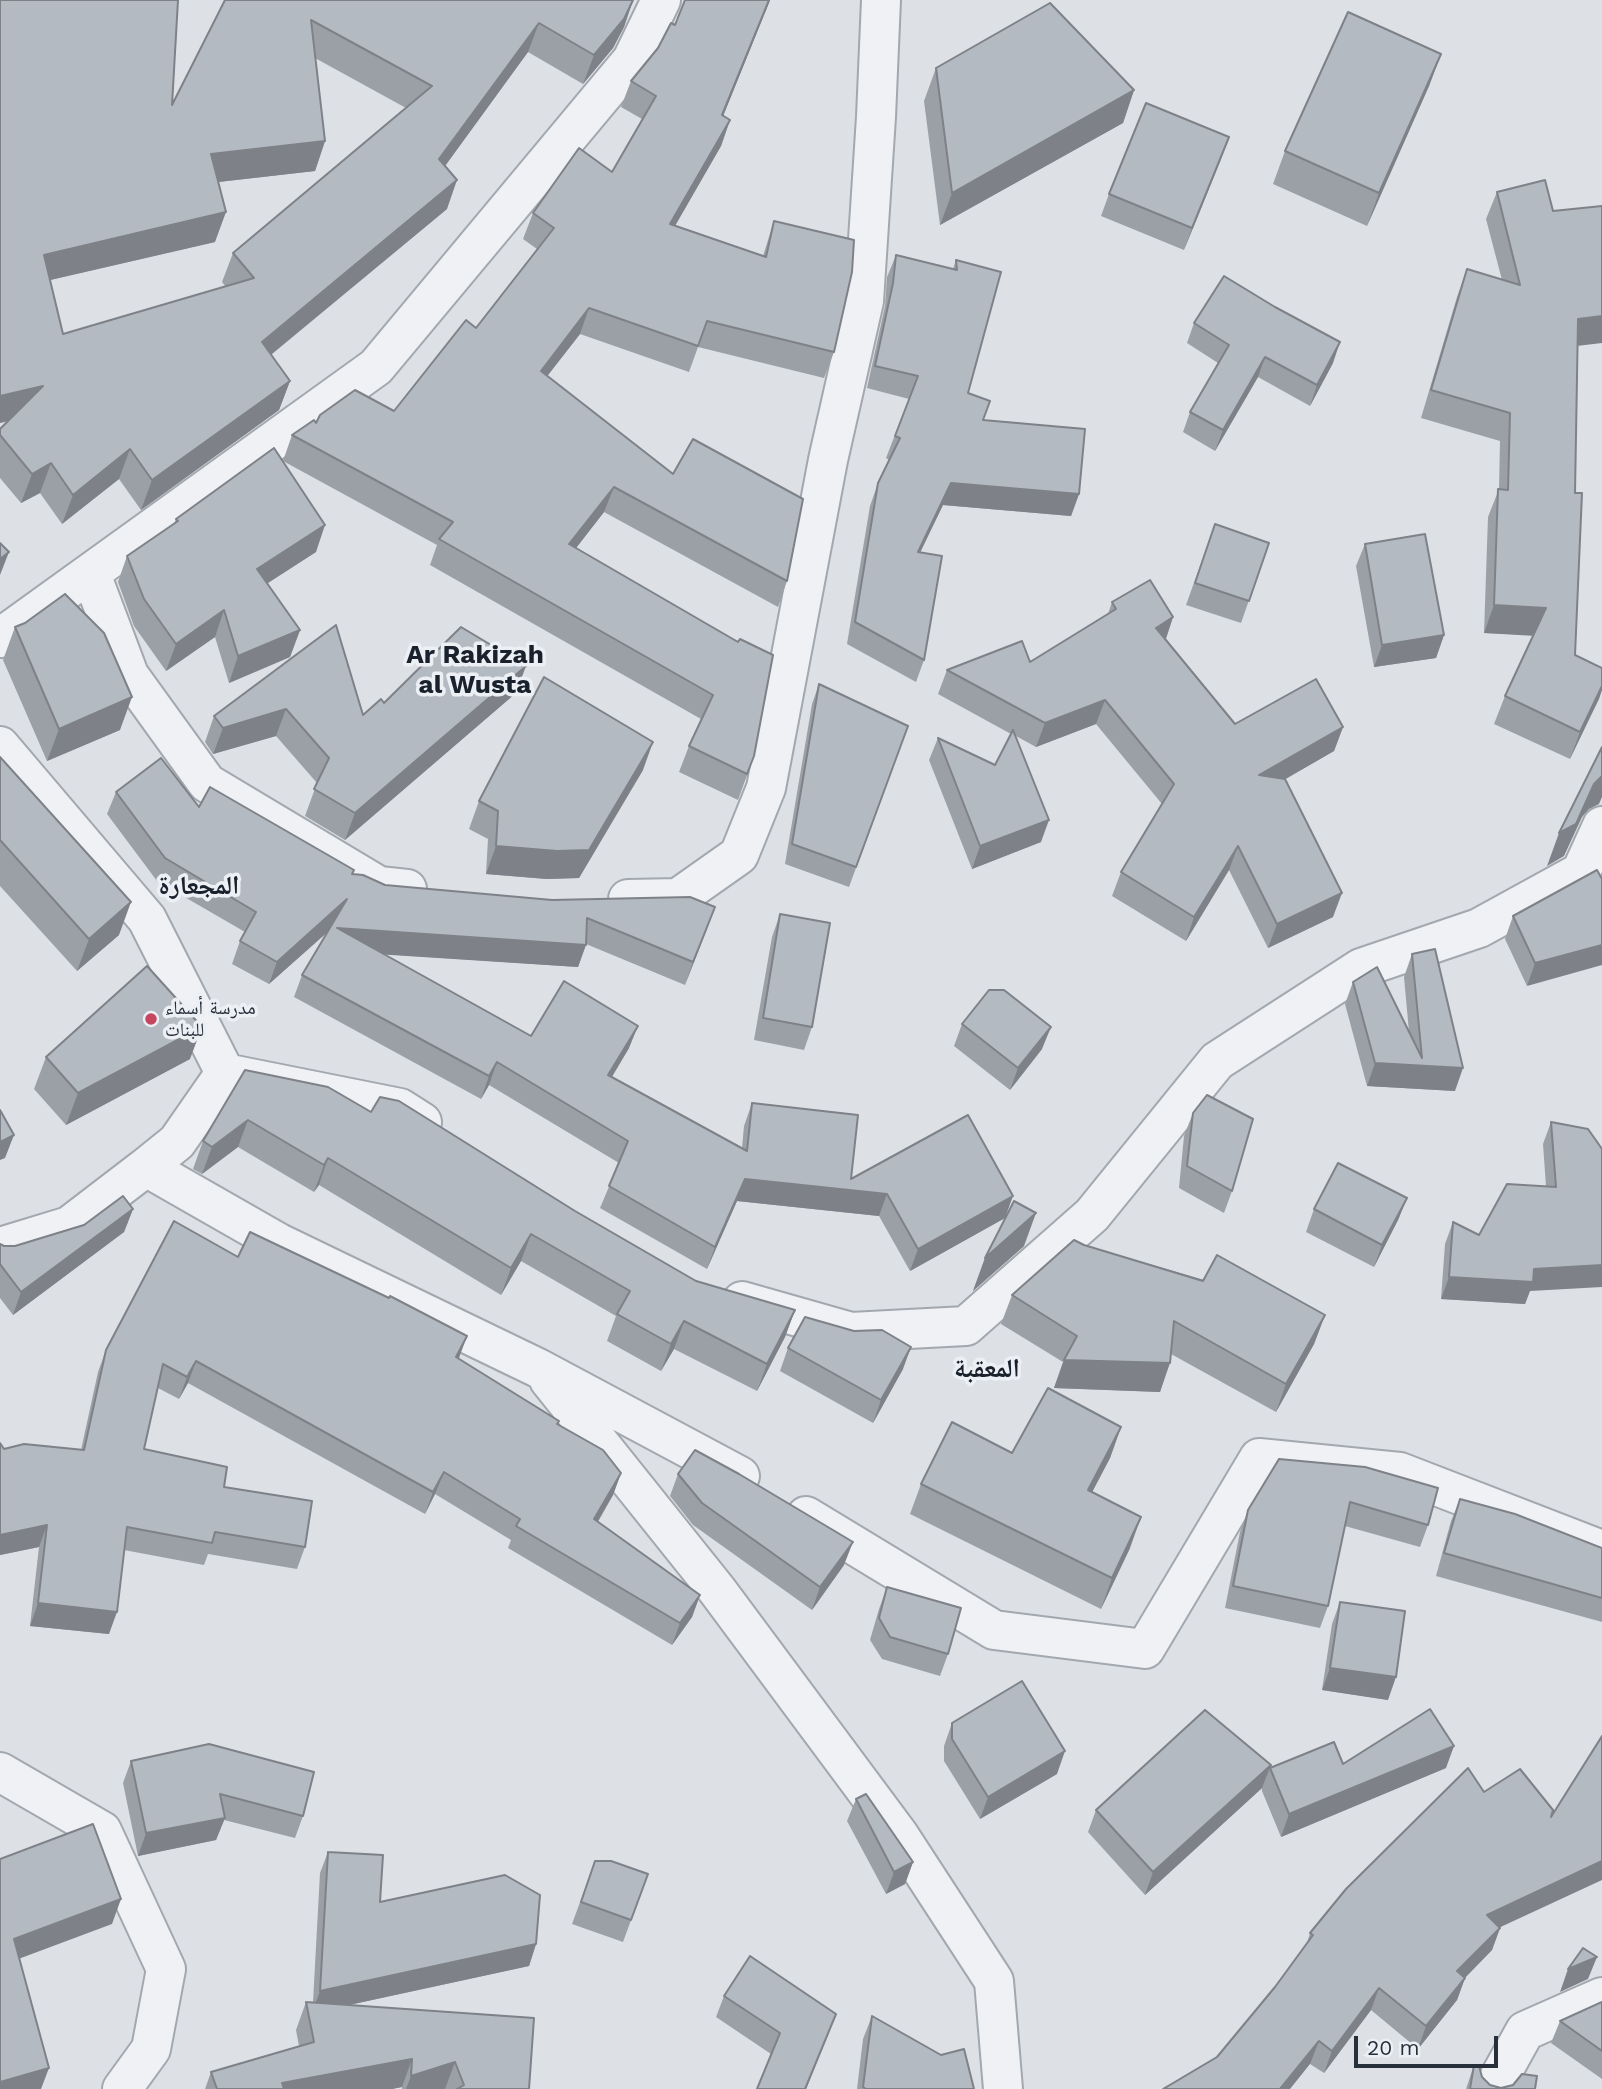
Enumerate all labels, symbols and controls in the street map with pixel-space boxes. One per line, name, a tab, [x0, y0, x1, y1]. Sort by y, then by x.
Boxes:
district label: Ar Rakizah al Wusta	[406, 639, 544, 700]
district label: المجعارة	[159, 870, 239, 902]
place label: مدرسة أسماء للبنات	[165, 997, 256, 1041]
marker: مدرسة أسماء للبنات	[143, 1011, 159, 1027]
district label: المعقبة	[954, 1353, 1020, 1385]
scale bar	[1357, 2022, 1500, 2066]
text: 20 m	[1367, 2035, 1419, 2060]

